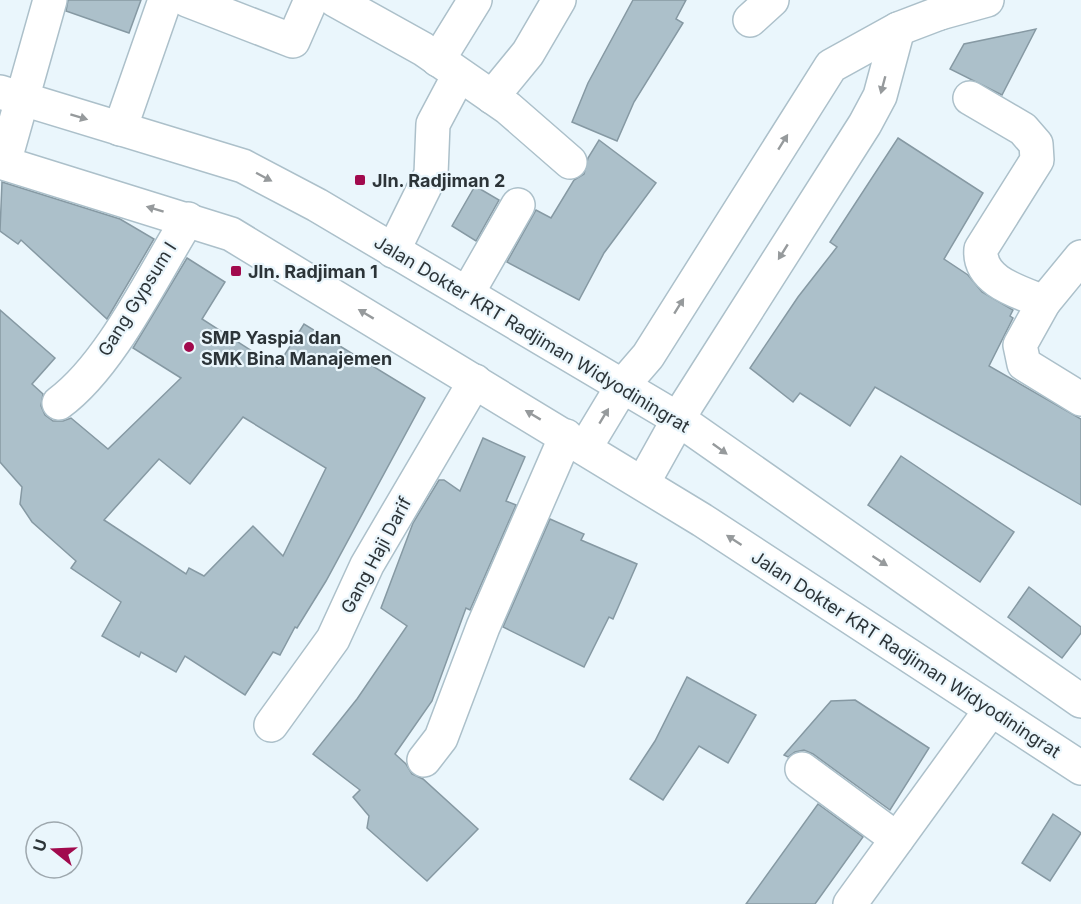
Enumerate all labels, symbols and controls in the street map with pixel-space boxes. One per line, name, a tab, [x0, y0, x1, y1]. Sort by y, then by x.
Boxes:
one-way arrow	[878, 76, 887, 94]
one-way arrow	[70, 113, 88, 122]
one-way arrow	[778, 133, 789, 150]
place label: Jln. Radjiman 2	[372, 170, 505, 191]
one-way arrow	[256, 172, 273, 182]
marker: Jln. Radjiman 2	[353, 173, 367, 187]
one-way arrow	[146, 204, 164, 213]
street label: Jalan Dokter KRT Radjiman Widyodiningrat	[371, 231, 694, 437]
street label: Gang Gypsum I	[93, 238, 181, 360]
one-way arrow	[778, 244, 789, 260]
place label: Jln. Radjiman 1	[248, 261, 378, 282]
marker: Jln. Radjiman 1	[229, 264, 243, 278]
one-way arrow	[674, 298, 685, 315]
one-way arrow	[358, 309, 374, 320]
place label: SMP Yaspia dan SMK Bina Manajemen	[201, 327, 392, 369]
marker: SMP Yaspia dan SMK Bina Manajemen	[182, 340, 196, 354]
one-way arrow	[599, 408, 610, 424]
one-way arrow	[525, 410, 541, 421]
one-way arrow	[712, 443, 728, 455]
street label: Gang Haji Darif	[337, 493, 416, 617]
one-way arrow	[726, 535, 742, 546]
street label: Jalan Dokter KRT Radjiman Widyodiningrat	[748, 546, 1064, 762]
one-way arrow	[872, 555, 888, 566]
north arrow	[24, 820, 84, 880]
text: U	[28, 837, 51, 854]

